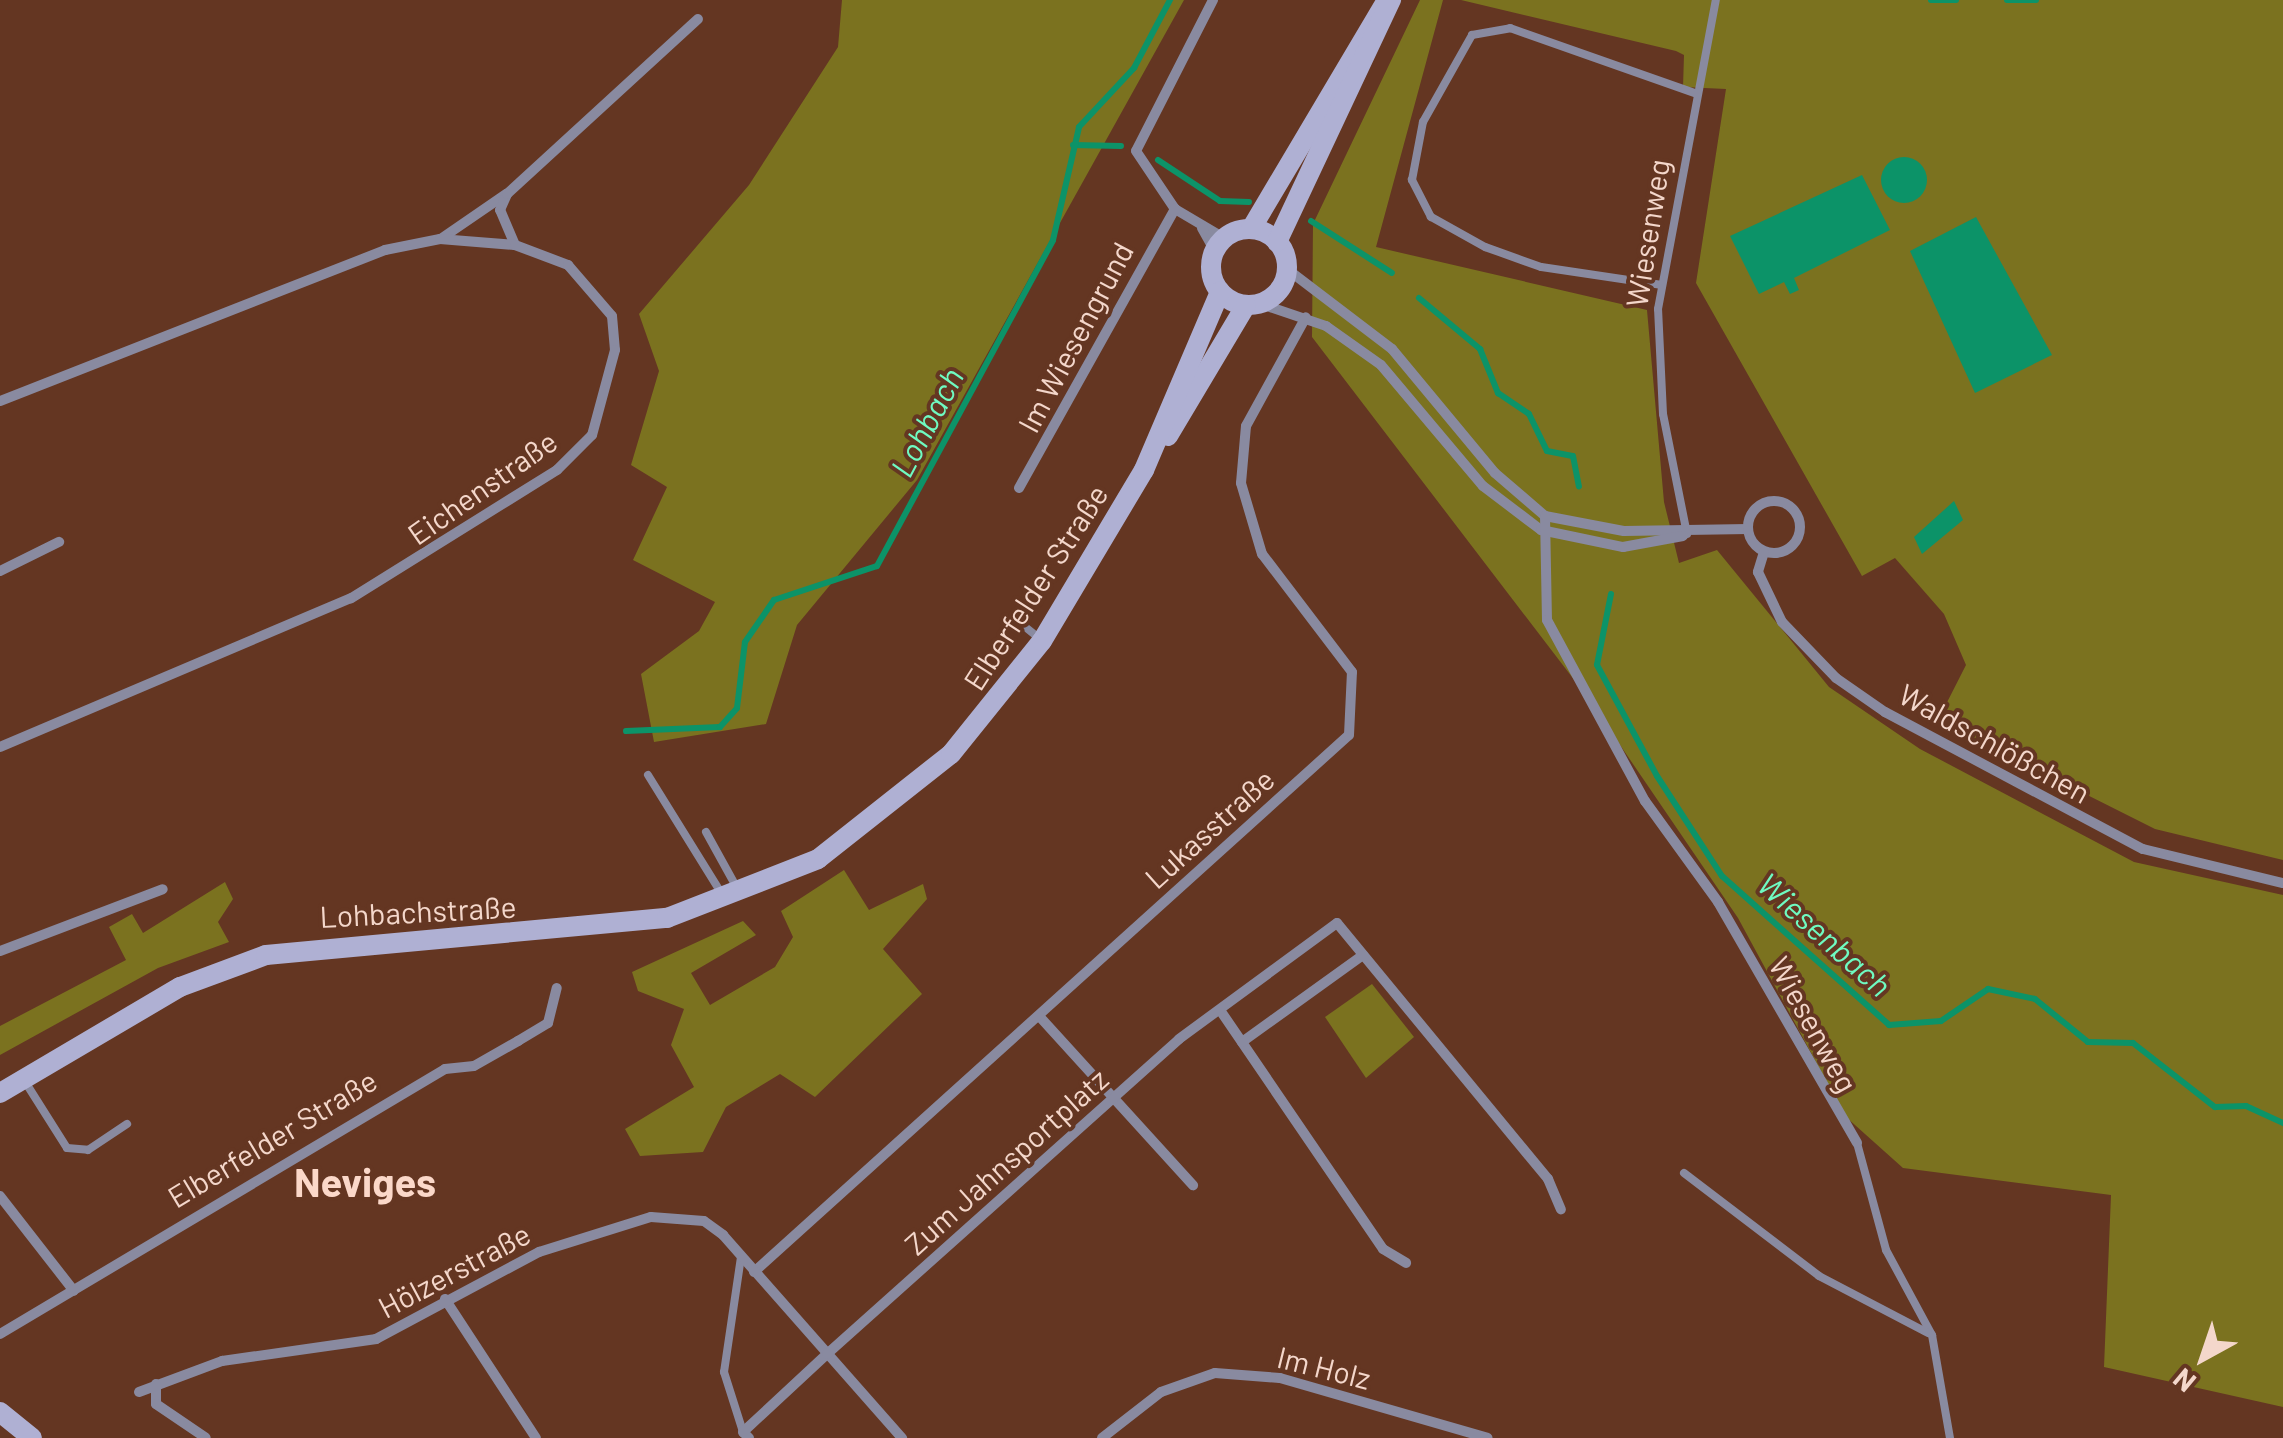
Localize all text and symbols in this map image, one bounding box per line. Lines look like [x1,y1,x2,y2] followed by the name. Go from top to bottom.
[1618,157,1676,309] street label: Wiesenweg
[1010,236,1140,438] street label: Im Wiesengrund
[881,361,971,483] water label: Lohbach
[401,422,563,552] street label: Eichenstraße
[955,478,1115,696] street label: Elberfelder Straße
[1893,676,2097,810] street label: Waldschlößchen
[1137,761,1281,895] street label: Lukasstraße
[1750,864,1900,1004] water label: Wiesenbach
[319,888,517,934] street label: Lohbachstraße
[1762,950,1866,1098] street label: Wiesenweg
[897,1060,1115,1262] street label: Zum Jahnsportplatz
[161,1061,383,1215] street label: Elberfelder Straße
[294,1157,436,1205] district label: Neviges
[372,1215,536,1325] street label: Hölzerstraße
[2153,1308,2253,1408] north arrow
[1274,1338,1374,1396] street label: Im Holz
[2166,1362,2202,1400] text: N

